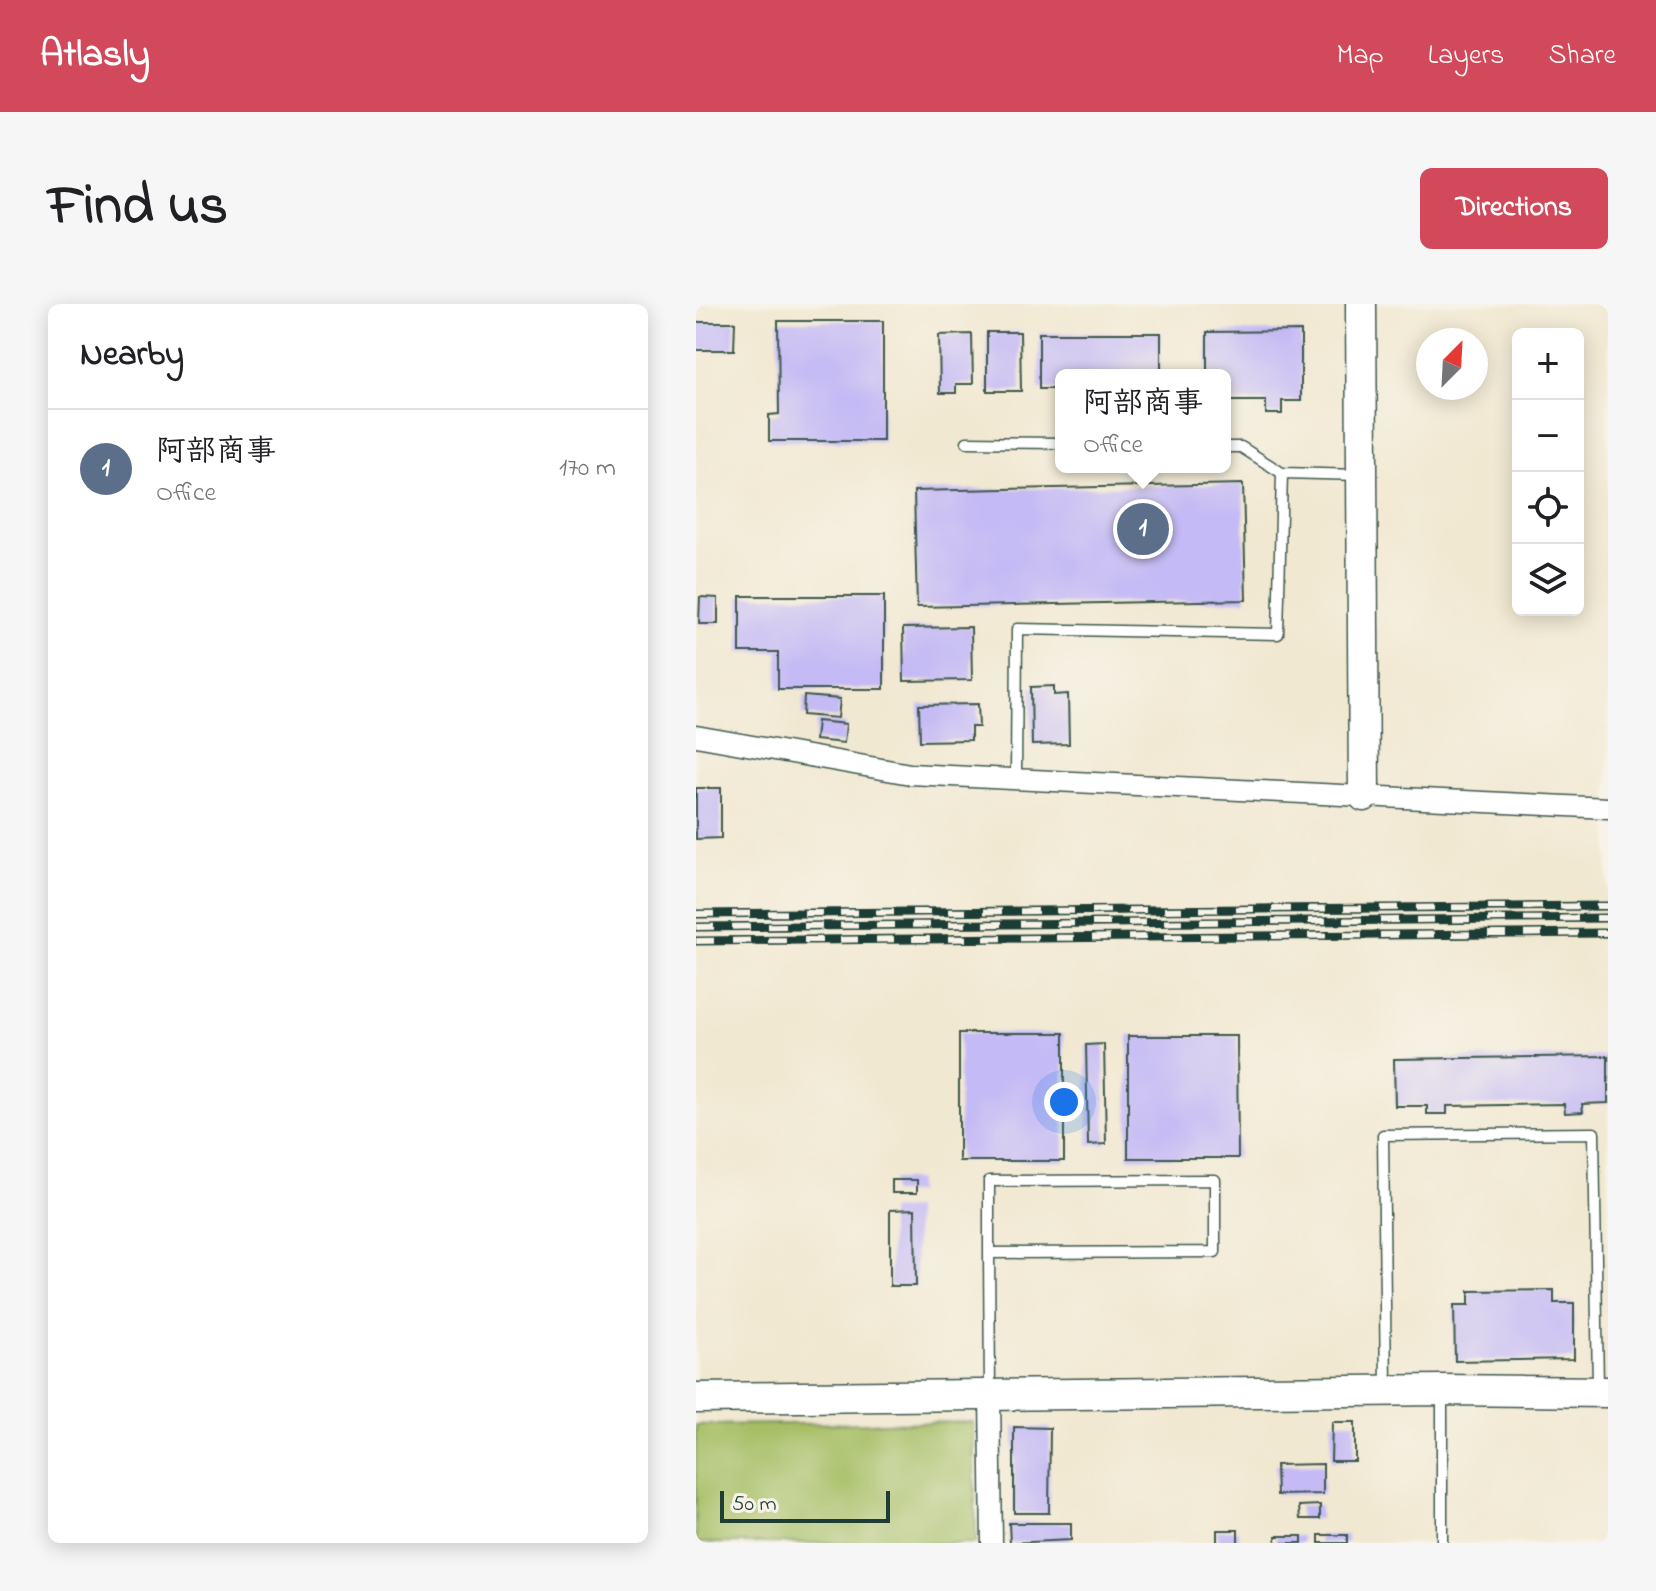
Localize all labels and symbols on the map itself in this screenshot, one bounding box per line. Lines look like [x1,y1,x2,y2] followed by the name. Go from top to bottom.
[1416,328,1488,400] north arrow
[1117,499,1169,559] pin: 1
[1044,1082,1084,1122] your location
[720,1487,890,1523] scale bar

